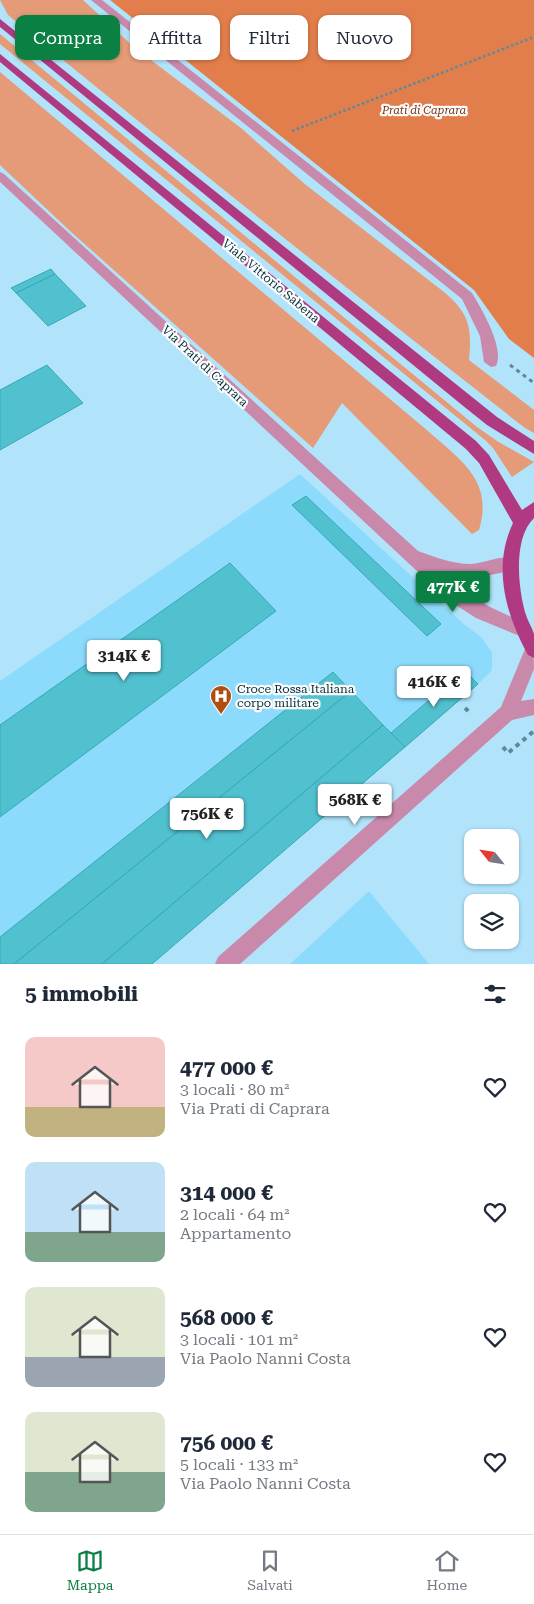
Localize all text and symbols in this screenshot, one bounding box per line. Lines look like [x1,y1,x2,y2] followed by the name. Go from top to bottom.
[15,15,120,60] chip: Compra
[130,15,220,60] chip: Affitta
[230,15,308,60] chip: Filtri
[318,15,411,60] chip: Nuovo
[381,104,466,117] park label: Prati di Caprara
[220,236,323,326] street label: Viale Vittorio Sabena
[159,323,251,410] street label: Via Prati di Caprara
[412,570,494,613] pin: 477K €
[427,577,479,596] text: 477K €
[83,640,165,682] pin: 314K €
[98,646,150,665] text: 314K €
[393,666,475,708] pin: 416K €
[408,672,460,691] text: 416K €
[237,682,355,710] place label: Croce Rossa Italiana corpo militare
[209,684,233,715] hospital icon: Croce Rossa Italiana corpo militare
[314,784,396,826] pin: 568K €
[329,790,381,809] text: 568K €
[166,798,248,840] pin: 756K €
[181,804,233,823] text: 756K €
[464,829,519,884] north arrow
[464,829,519,949] map controls
[464,894,519,949] button: layers
[481,980,509,1008] icon: filters
[25,982,138,1006] text: 5 immobili
[180,1056,273,1080] text: 477 000 €
[65,1057,125,1117] icon: home
[481,1073,509,1101] icon: heart
[180,1080,289,1099] text: 3 locali · 80 m²
[180,1099,330,1118] text: Via Prati di Caprara
[180,1181,273,1205] text: 314 000 €
[65,1182,125,1242] icon: home
[481,1198,509,1226] icon: heart
[180,1205,289,1224] text: 2 locali · 64 m²
[180,1224,291,1243] text: Appartamento
[180,1306,273,1330] text: 568 000 €
[65,1307,125,1367] icon: home
[481,1323,509,1351] icon: heart
[180,1330,298,1349] text: 3 locali · 101 m²
[180,1349,351,1368] text: Via Paolo Nanni Costa
[180,1431,273,1455] text: 756 000 €
[65,1432,125,1492] icon: home
[481,1448,509,1476] icon: heart
[180,1455,298,1474] text: 5 locali · 133 m²
[180,1474,351,1493] text: Via Paolo Nanni Costa
[67,1547,113,1593] tab: Mappa
[247,1547,293,1593] tab: Salvati
[427,1547,467,1593] tab: Home

